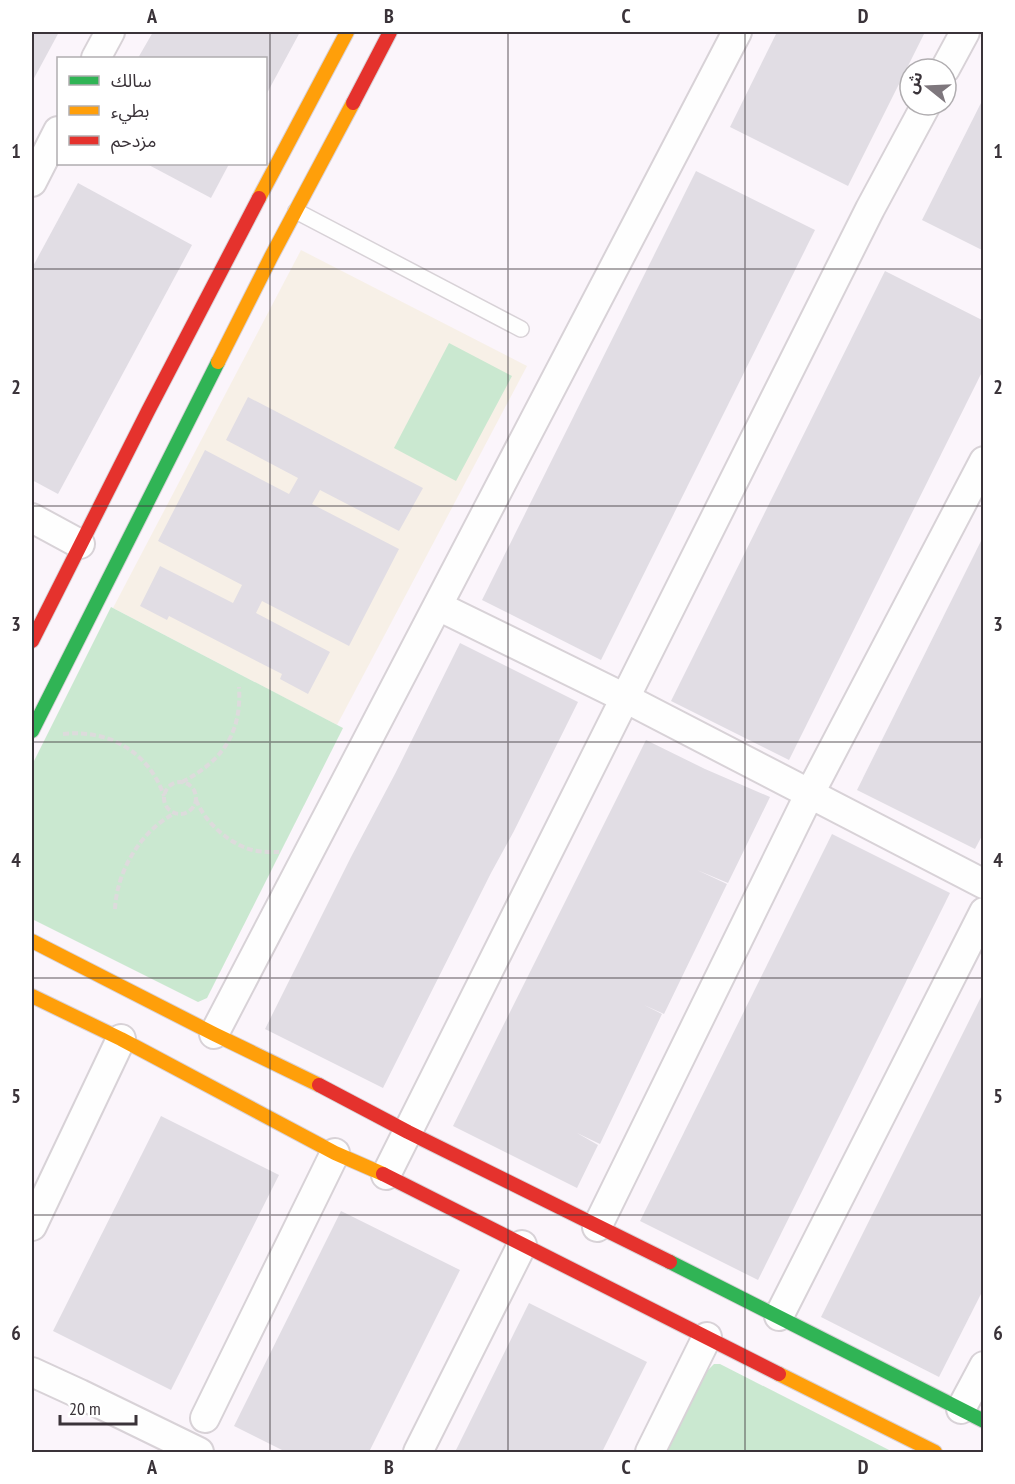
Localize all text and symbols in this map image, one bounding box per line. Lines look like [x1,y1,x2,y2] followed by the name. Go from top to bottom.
[146,3,158,29] text: A
[384,3,394,29] text: B
[621,3,631,29] text: C
[858,3,869,29] text: D
[57,57,267,165] legend
[898,57,958,117] north arrow
[111,69,152,92] text: سالك
[901,69,927,96] text: ش
[111,99,149,124] text: بطيء
[111,129,156,154] text: مزدحم
[11,138,21,164] text: 1
[993,138,1003,164] text: 1
[11,374,21,400] text: 2
[993,374,1003,400] text: 2
[11,611,21,637] text: 3
[993,611,1003,637] text: 3
[11,847,21,873] text: 4
[993,847,1003,873] text: 4
[11,1083,21,1109] text: 5
[993,1083,1003,1109] text: 5
[11,1320,21,1346] text: 6
[993,1320,1003,1346] text: 6
[60,1388,136,1426] scale bar
[69,1397,101,1420] text: 20 m
[146,1454,158,1480] text: A
[384,1454,394,1480] text: B
[621,1454,631,1480] text: C
[858,1454,869,1480] text: D

